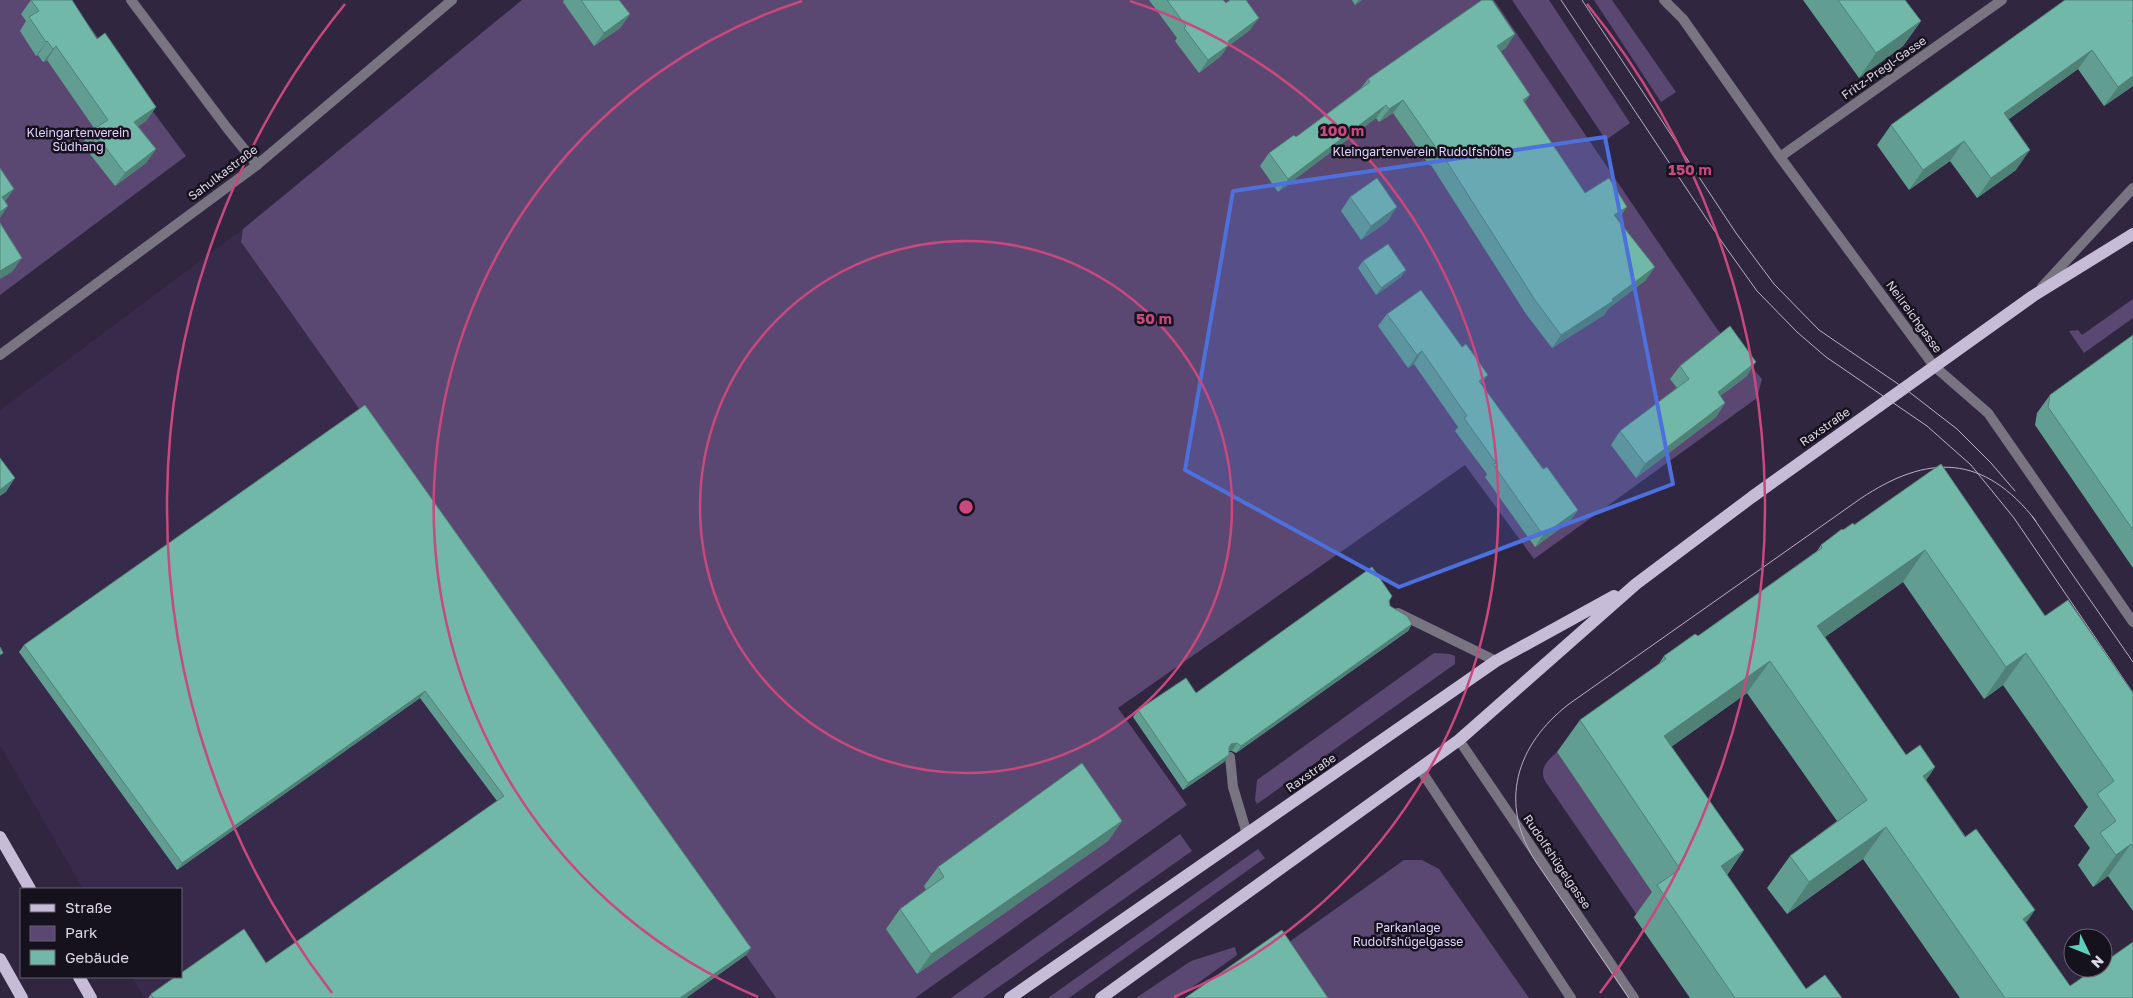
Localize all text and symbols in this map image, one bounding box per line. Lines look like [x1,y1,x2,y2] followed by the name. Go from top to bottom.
[1838,33,1929,102] street label: Fritz-Pregl-Gasse
[1320,121,1364,139] text: 100 m
[27,125,129,154] park label: Kleingartenverein Südhang
[185,142,260,204] street label: Sahulkastraße
[1333,144,1512,159] park label: Kleingartenverein Rudolfshöhe
[1668,160,1712,178] text: 150 m
[1883,278,1946,356] street label: Neilreichgasse
[1136,309,1172,327] text: 50 m
[1797,404,1853,449] street label: Raxstraße
[957,498,975,516] centre of rings
[1283,750,1339,795] street label: Raxstraße
[1520,812,1595,912] street label: Rudolfshügelgasse
[20,888,182,978] legend
[65,898,112,916] text: Straße
[1353,920,1463,949] park label: Parkanlage Rudolfshügelgasse
[65,923,98,941] text: Park
[2063,928,2113,978] north arrow
[65,948,129,966] text: Gebäude
[2088,953,2108,972] text: N

